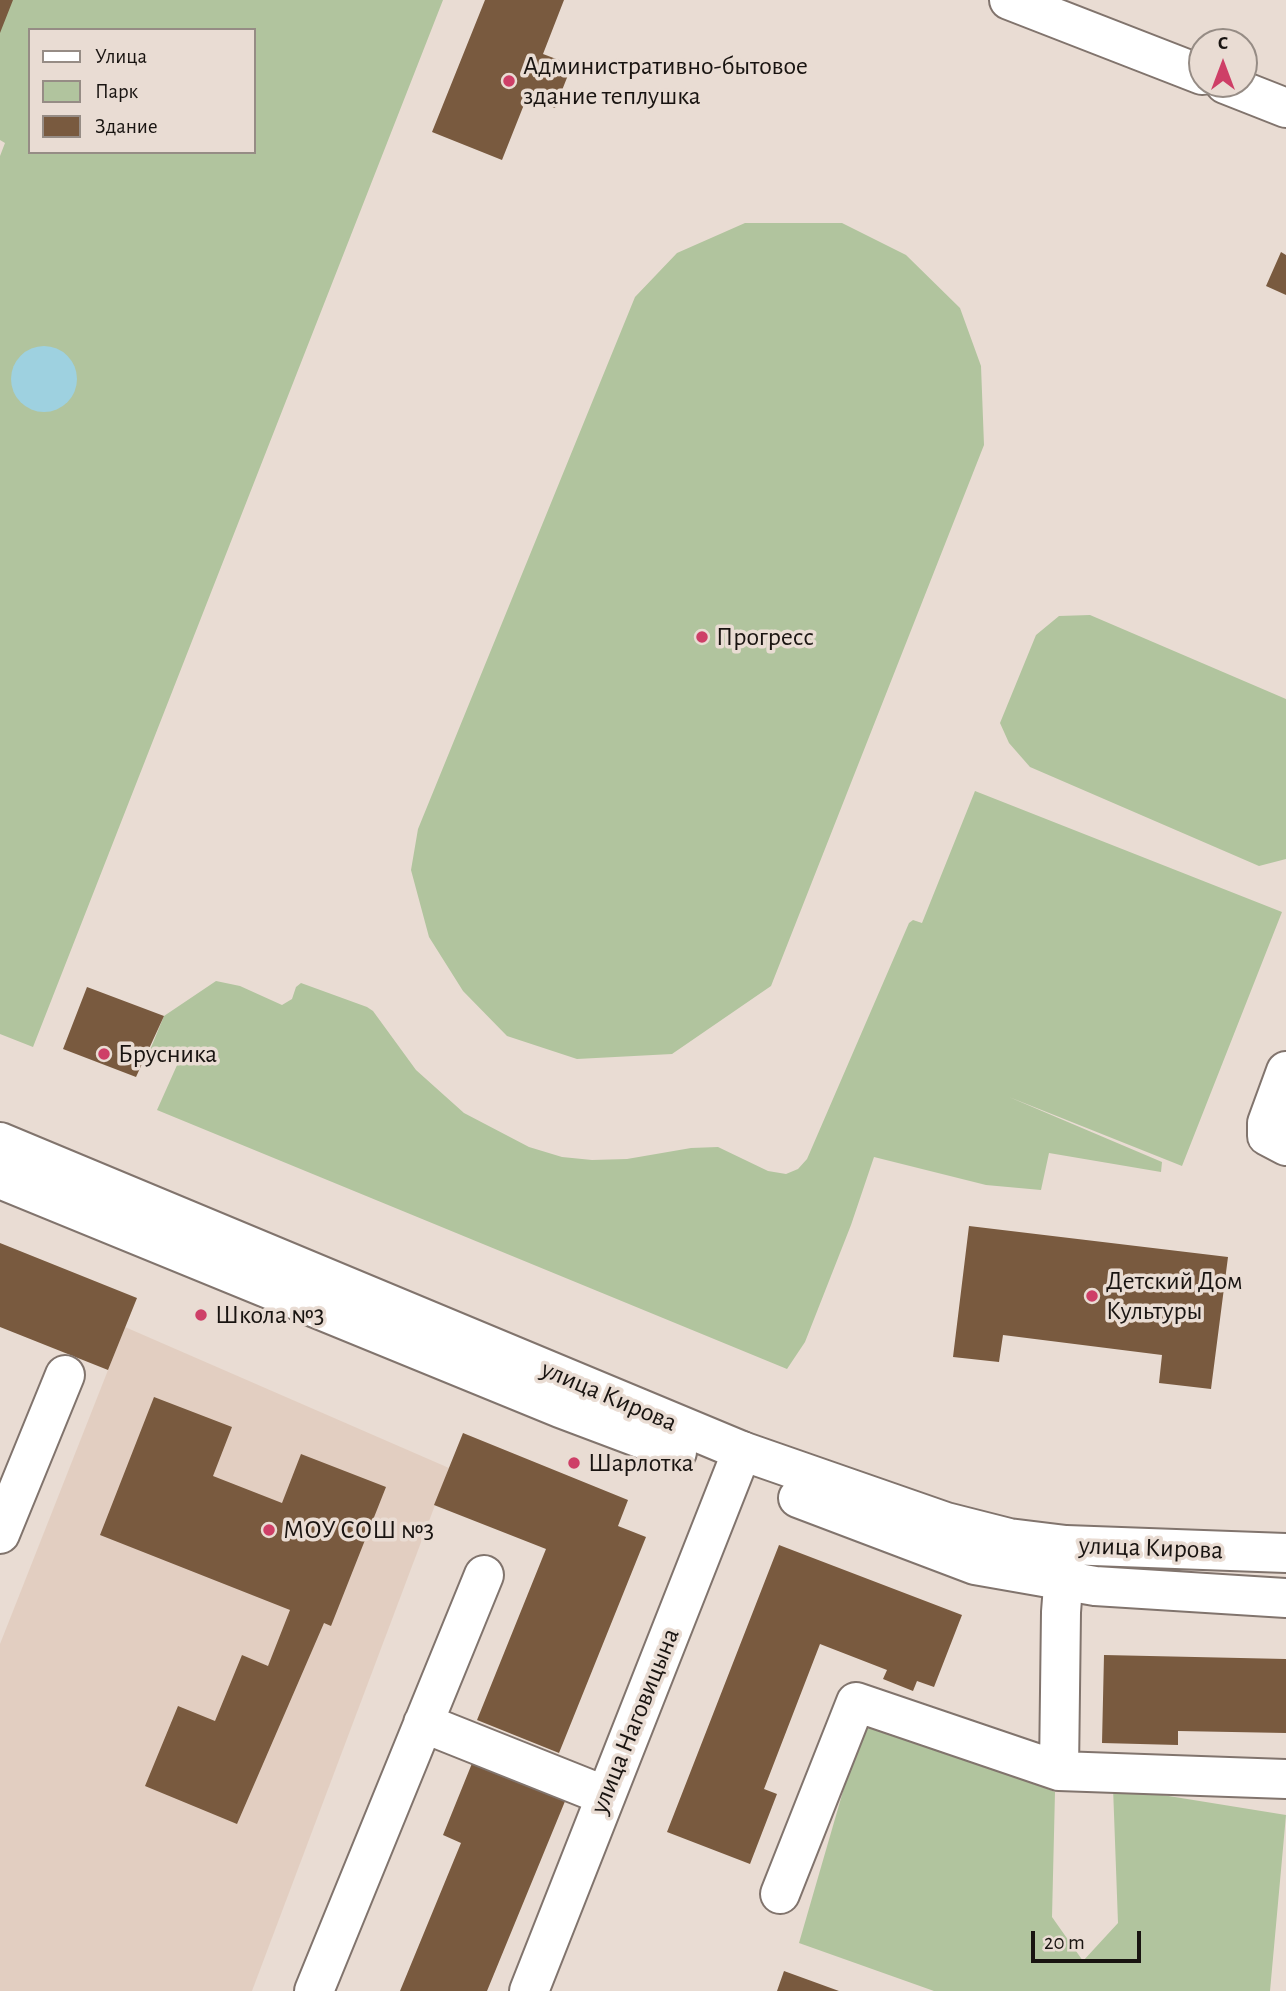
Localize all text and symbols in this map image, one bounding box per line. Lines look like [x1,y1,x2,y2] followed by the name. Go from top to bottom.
[28,28,256,154] legend
[1188,28,1258,98] north arrow
[1218,34,1228,53] text: С
[95,46,147,67] text: Улица
[523,50,808,112] place label: Административно-бытовое здание теплушка
[501,73,517,89] marker: Административно-бытовое здание теплушка
[95,81,138,102] text: Парк
[95,116,158,137] text: Здание
[716,621,814,653] place label: Прогресс
[694,629,710,645] marker: Прогресс
[118,1038,217,1070] place label: Брусника
[96,1046,112,1062] marker: Брусника
[1106,1265,1243,1326] place label: Детский Дом Культуры
[1084,1288,1100,1304] marker: Детский Дом Культуры
[215,1299,325,1331] place label: Школа №3
[193,1307,209,1323] marker: Школа №3
[536,1353,682,1439] street label: улица Кирова
[588,1447,694,1479] place label: Шарлотка
[566,1455,582,1471] marker: Шарлотка
[283,1514,434,1546] place label: МОУ СОШ №3
[261,1522,277,1538] marker: МОУ СОШ №3
[1078,1530,1224,1566] street label: улица Кирова
[584,1624,686,1818] street label: улица Наговицына
[1034,1918,1144,1962] scale bar
[1044,1932,1085,1953] text: 20 m

